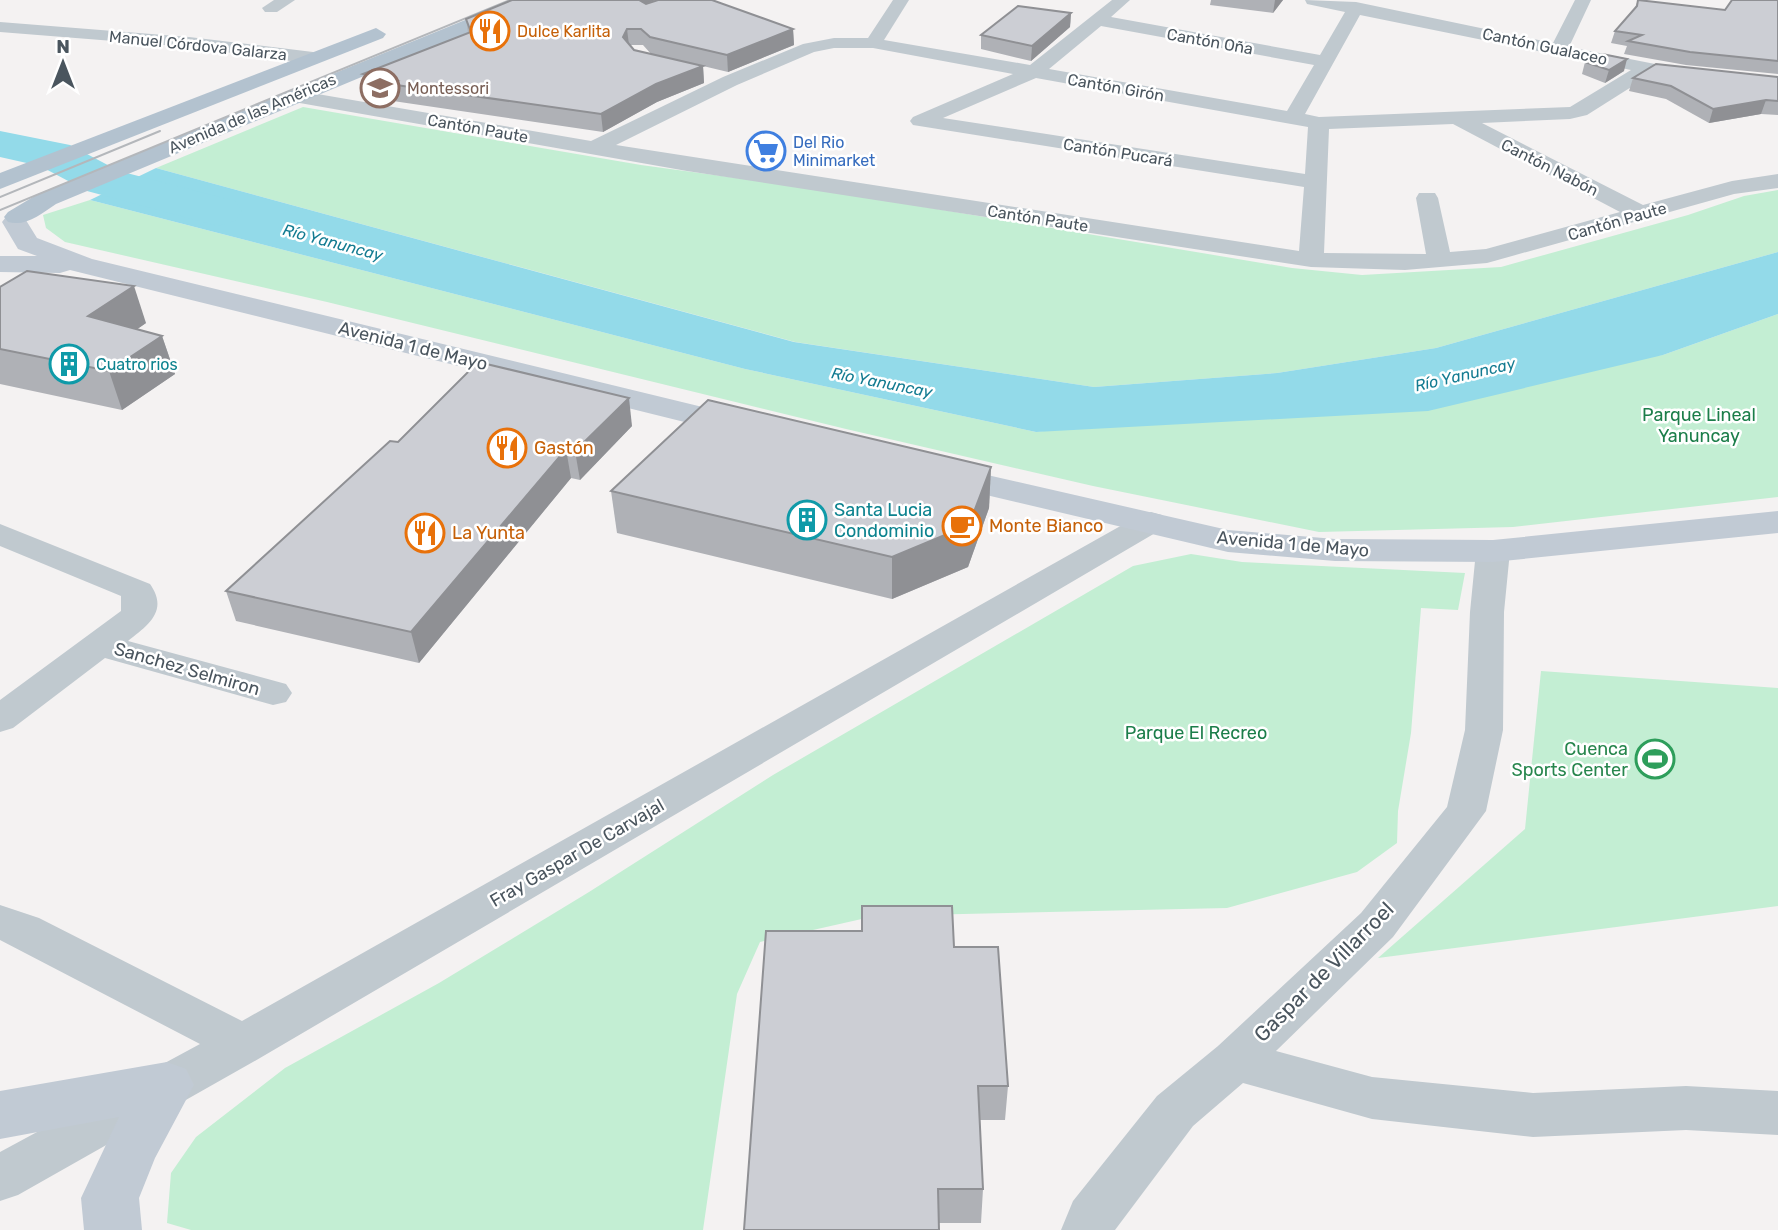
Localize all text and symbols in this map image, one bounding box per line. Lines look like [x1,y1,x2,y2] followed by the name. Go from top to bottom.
[469,10,511,52] restaurant icon: Dulce Karlita
[517,22,611,41] place label: Dulce Karlita
[1481,24,1609,69] street label: Cantón Gualaceo
[1165,25,1255,58] street label: Cantón Oña
[108,27,288,64] street label: Manuel Córdova Galarza
[28,28,98,98] north arrow
[56,35,70,58] text: N
[359,67,401,109] school or university icon: Montessori
[166,70,339,157] street label: Avenida de las Américas
[1066,70,1166,105] street label: Cantón Girón
[407,79,489,98] place label: Montessori
[426,110,530,147] street label: Cantón Paute
[745,130,787,172] supermarket icon: Del Rio Minimarket
[793,133,875,170] place label: Del Rio Minimarket
[1062,134,1174,171] street label: Cantón Pucará
[1498,135,1602,200] street label: Cantón Nabón
[1566,198,1669,245] street label: Cantón Paute
[986,201,1090,236] street label: Cantón Paute
[281,220,386,265] water label: Río Yanuncay
[336,317,490,375] street label: Avenida 1 de Mayo
[48,343,90,385] building icon: Cuatro rios
[1413,353,1518,395] water label: Río Yanuncay
[96,355,178,374] place label: Cuatro rios
[830,363,935,402] water label: Río Yanuncay
[1642,404,1756,447] park label: Parque Lineal Yanuncay
[486,427,528,469] restaurant icon: Gastón
[534,437,594,459] place label: Gastón
[786,499,828,541] building icon: Santa Lucia Condominio
[834,499,934,542] place label: Santa Lucia Condominio
[941,505,983,547] cafe icon: Monte Bianco
[404,512,446,554] restaurant icon: La Yunta
[989,515,1103,537] place label: Monte Bianco
[452,522,525,544] place label: La Yunta
[1216,526,1370,562] street label: Avenida 1 de Mayo
[112,638,262,700] street label: Sanchez Selmiron
[1125,722,1267,744] park label: Parque El Recreo
[1511,738,1628,781] place label: Cuenca Sports Center
[1634,738,1676,780] sports icon: Cuenca Sports Center
[486,794,668,912] street label: Fray Gaspar De Carvajal
[1249,897,1399,1047] street label: Gaspar de Villarroel

